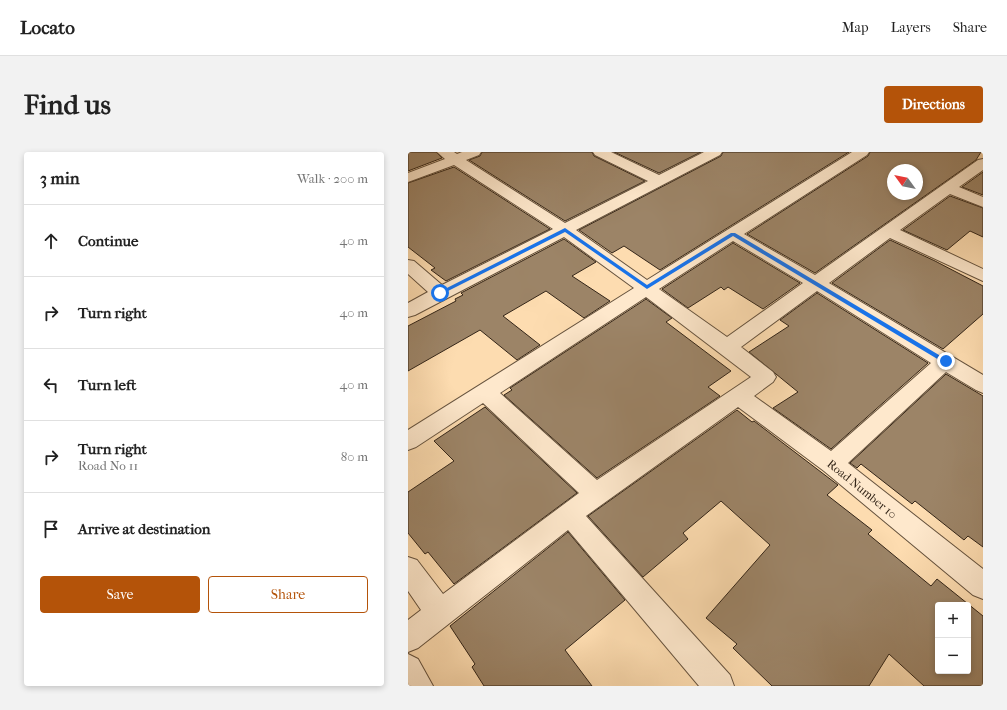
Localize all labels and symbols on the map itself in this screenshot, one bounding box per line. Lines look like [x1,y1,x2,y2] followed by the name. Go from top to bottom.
[887,164,923,200] north arrow
[431,284,449,302] route start
[937,352,955,370] route end
[824,457,900,521] street label: Road Number 10

